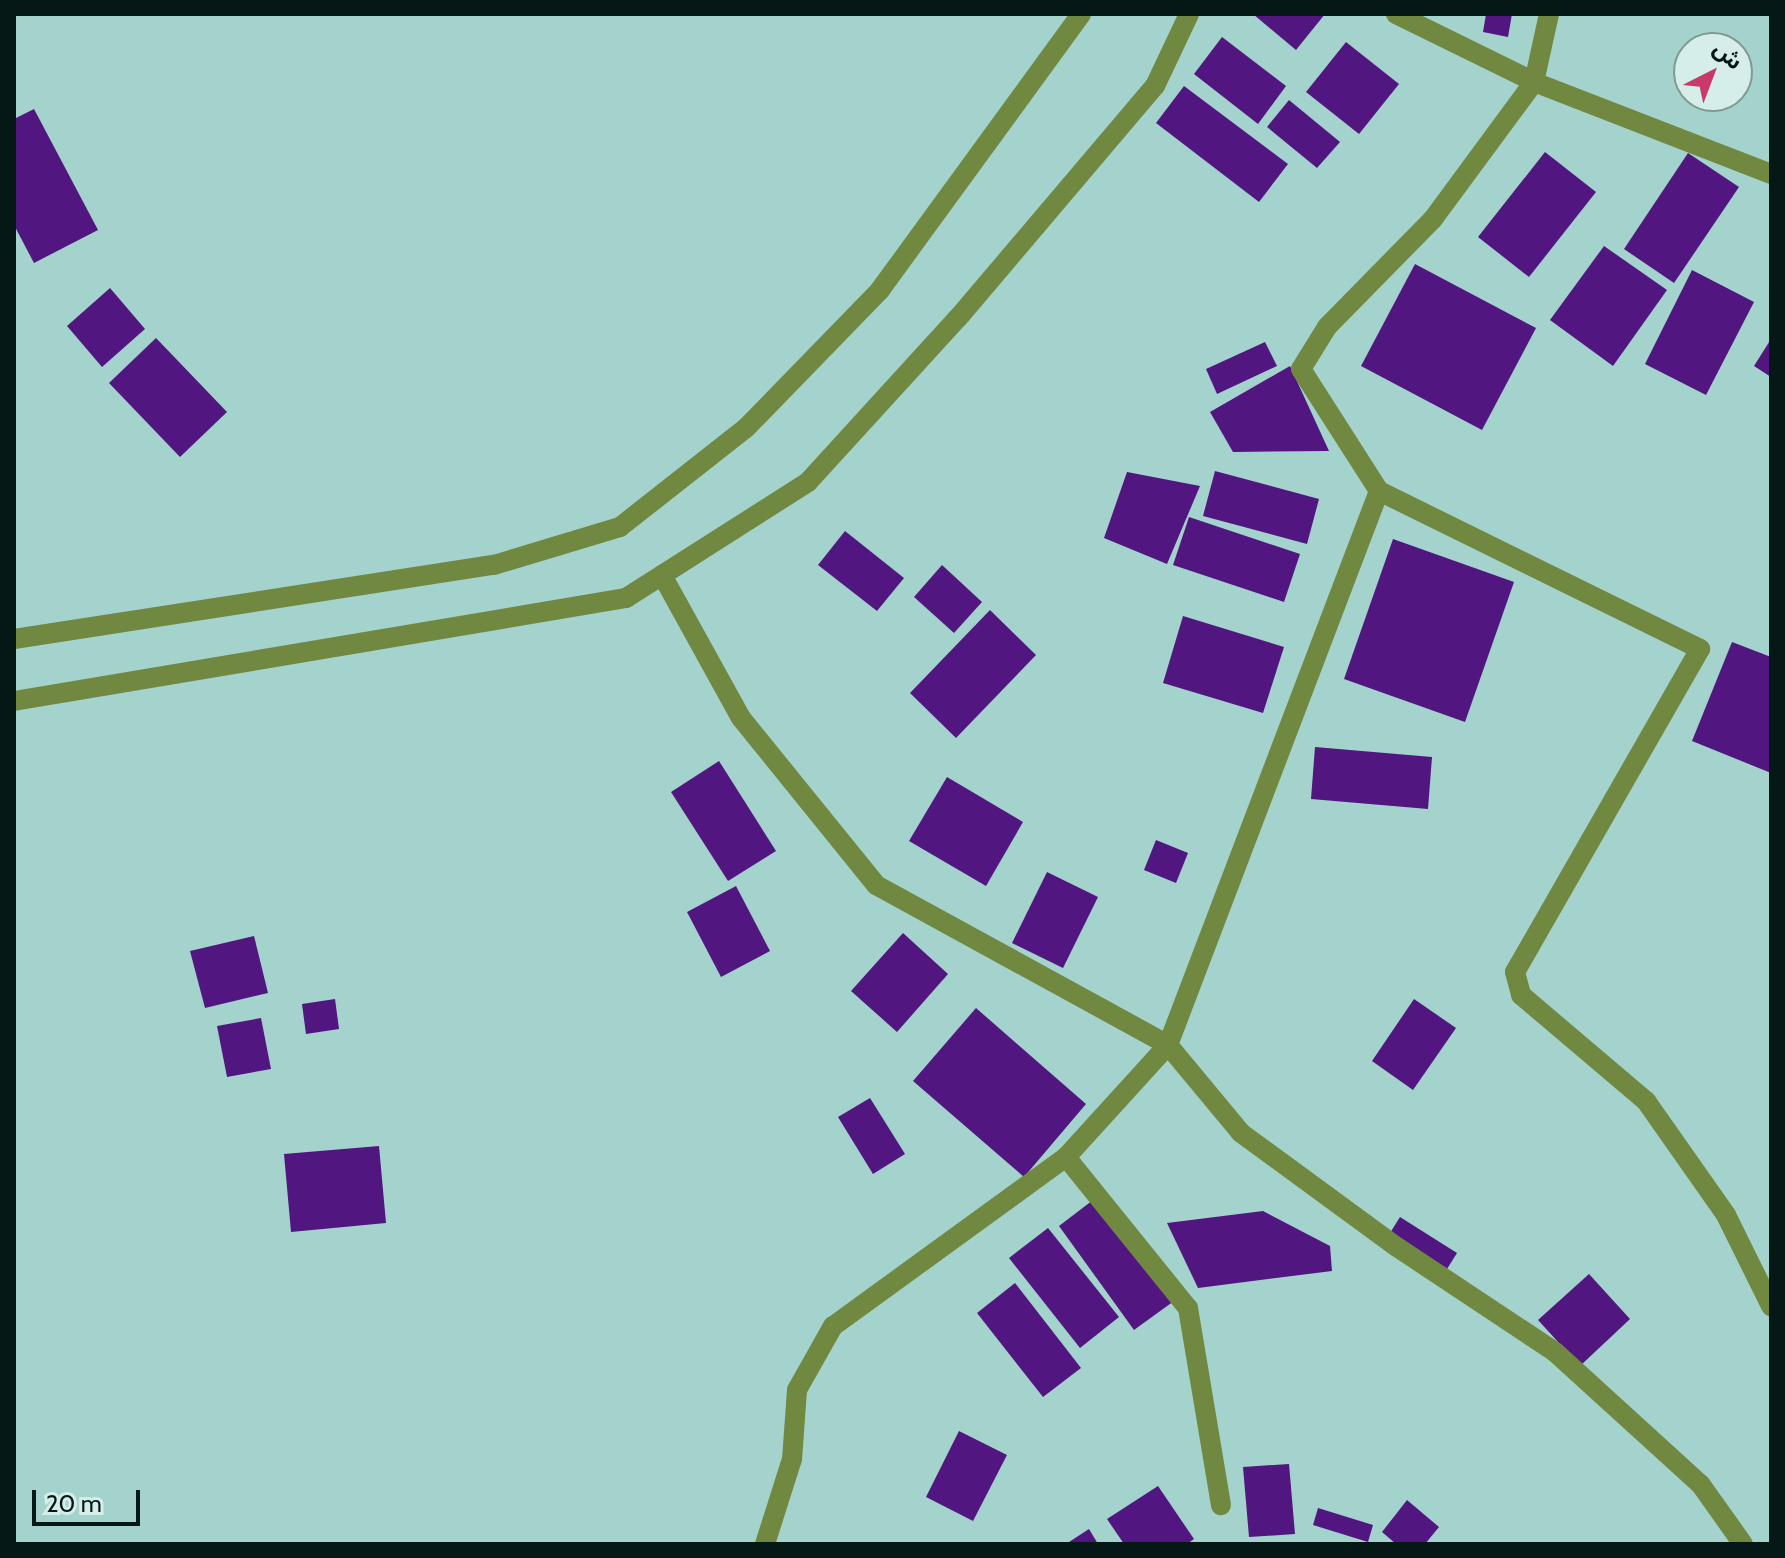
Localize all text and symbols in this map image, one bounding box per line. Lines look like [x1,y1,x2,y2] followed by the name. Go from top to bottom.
[1673,32,1753,112] north arrow
[1708,35,1748,75] text: ش
[36,1474,144,1524] scale bar
[46,1489,102,1518] text: 20 m

